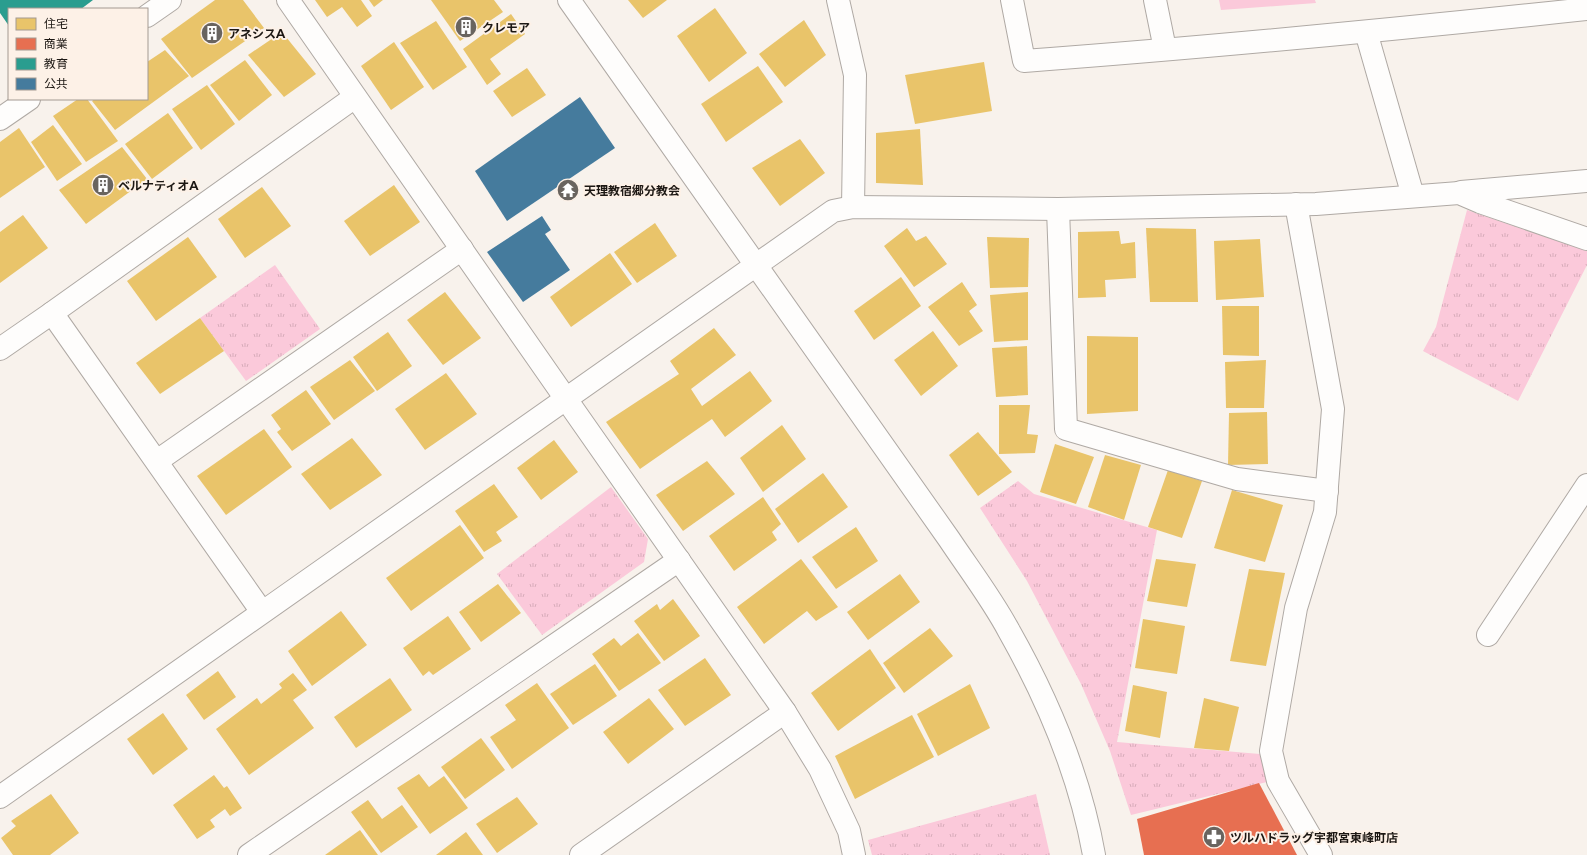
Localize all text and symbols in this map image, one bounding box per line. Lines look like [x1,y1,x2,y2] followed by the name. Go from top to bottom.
[8,8,148,100] legend
[453,14,479,40] building icon: クレモア
[44,16,68,31] text: 住宅
[199,20,225,46] building icon: アネシスA
[482,20,530,35] place label: クレモア
[228,26,286,41] place label: アネシスA
[44,36,68,51] text: 商業
[44,56,68,71] text: 教育
[44,76,68,91] text: 公共
[90,172,116,198] building icon: ベルナティオA
[555,177,581,203] temple icon: 天理教宿郷分教会
[118,178,199,193] place label: ベルナティオA
[584,183,680,198] place label: 天理教宿郷分教会
[1201,824,1227,850] pharmacy icon: ツルハドラッグ宇都宮東峰町店
[1230,830,1398,845] place label: ツルハドラッグ宇都宮東峰町店

